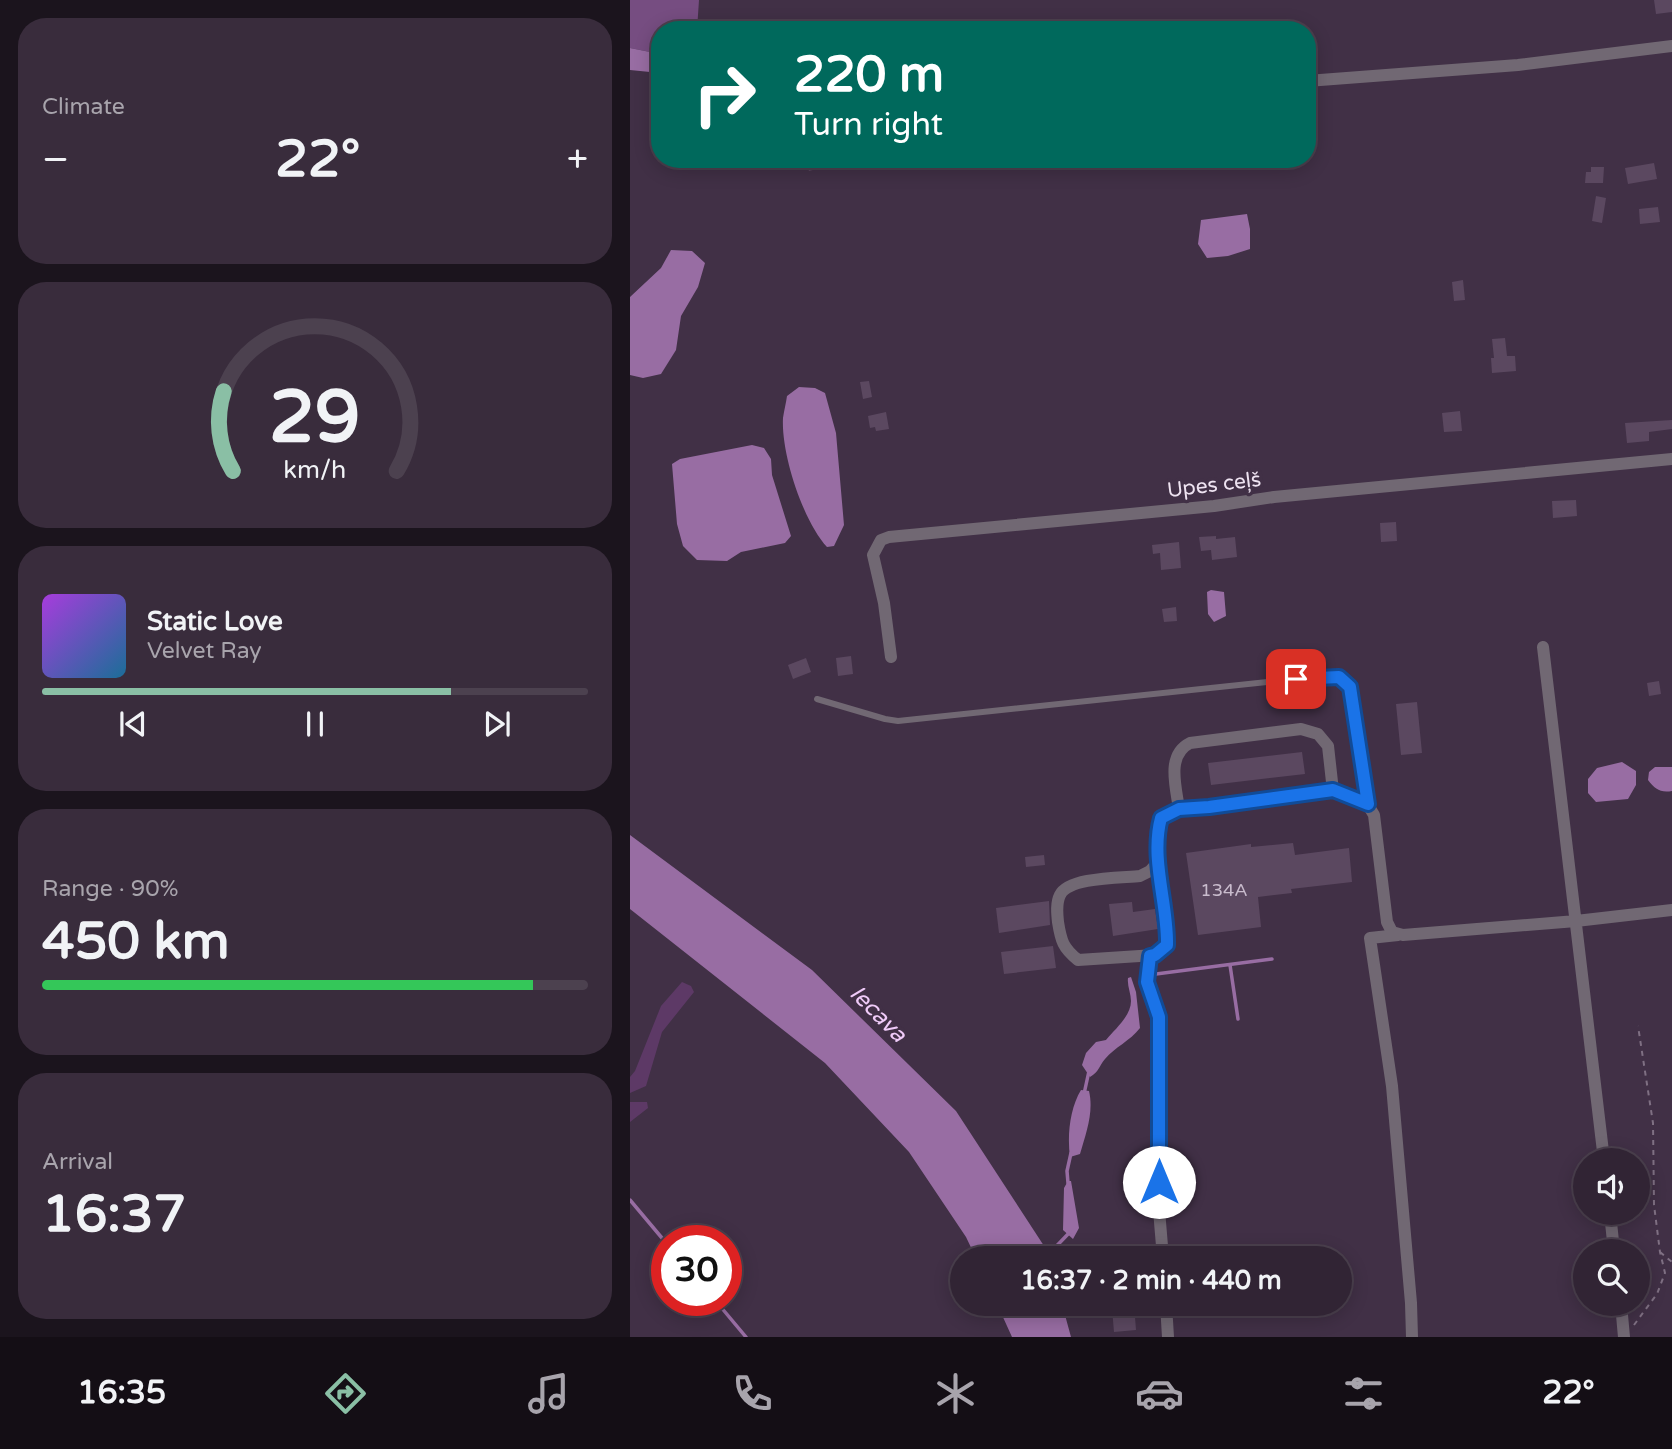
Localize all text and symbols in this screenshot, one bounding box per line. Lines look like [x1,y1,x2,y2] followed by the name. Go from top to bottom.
[794,46,944,105] text: 220 m
[679,49,770,140] icon: right
[42,93,125,121] text: Climate
[794,106,943,144] text: Turn right
[275,128,360,191] text: 22°
[42,137,69,183] text: −
[567,137,588,183] text: +
[269,374,361,462] text: 29
[284,454,346,484] text: km/h
[1166,467,1262,503] street label: Upes ceļš
[147,606,283,637] text: Static Love
[147,637,262,665] text: Velvet Ray
[1266,649,1326,709] pin
[1277,660,1315,698] icon: arrive
[114,705,152,743] icon: previous
[296,705,334,743] icon: pause
[478,705,516,743] icon: next
[42,875,178,903] text: Range · 90%
[1200,879,1248,901] house number: 134A
[42,910,230,973] text: 450 km
[844,980,913,1049] water label: Iecava
[1122,1145,1196,1219] position arrow
[42,1148,113,1176] text: Arrival
[1573,1148,1650,1316] map controls
[1573,1148,1650,1225] button: sound
[42,1183,186,1246] text: 16:37
[651,1225,742,1316] speed limit sign: 30
[1573,1239,1650,1316] button: search
[1020,1265,1282,1296] text: 16:37 · 2 min · 440 m
[321,1369,370,1418] icon: directions
[524,1369,573,1418] icon: music
[728,1369,777,1418] icon: phone
[931,1369,980,1418] icon: climate
[1135,1369,1184,1418] icon: car
[1339,1369,1388,1418] icon: filters
[77,1374,166,1412] text: 16:35
[1542,1374,1595,1412] text: 22°

